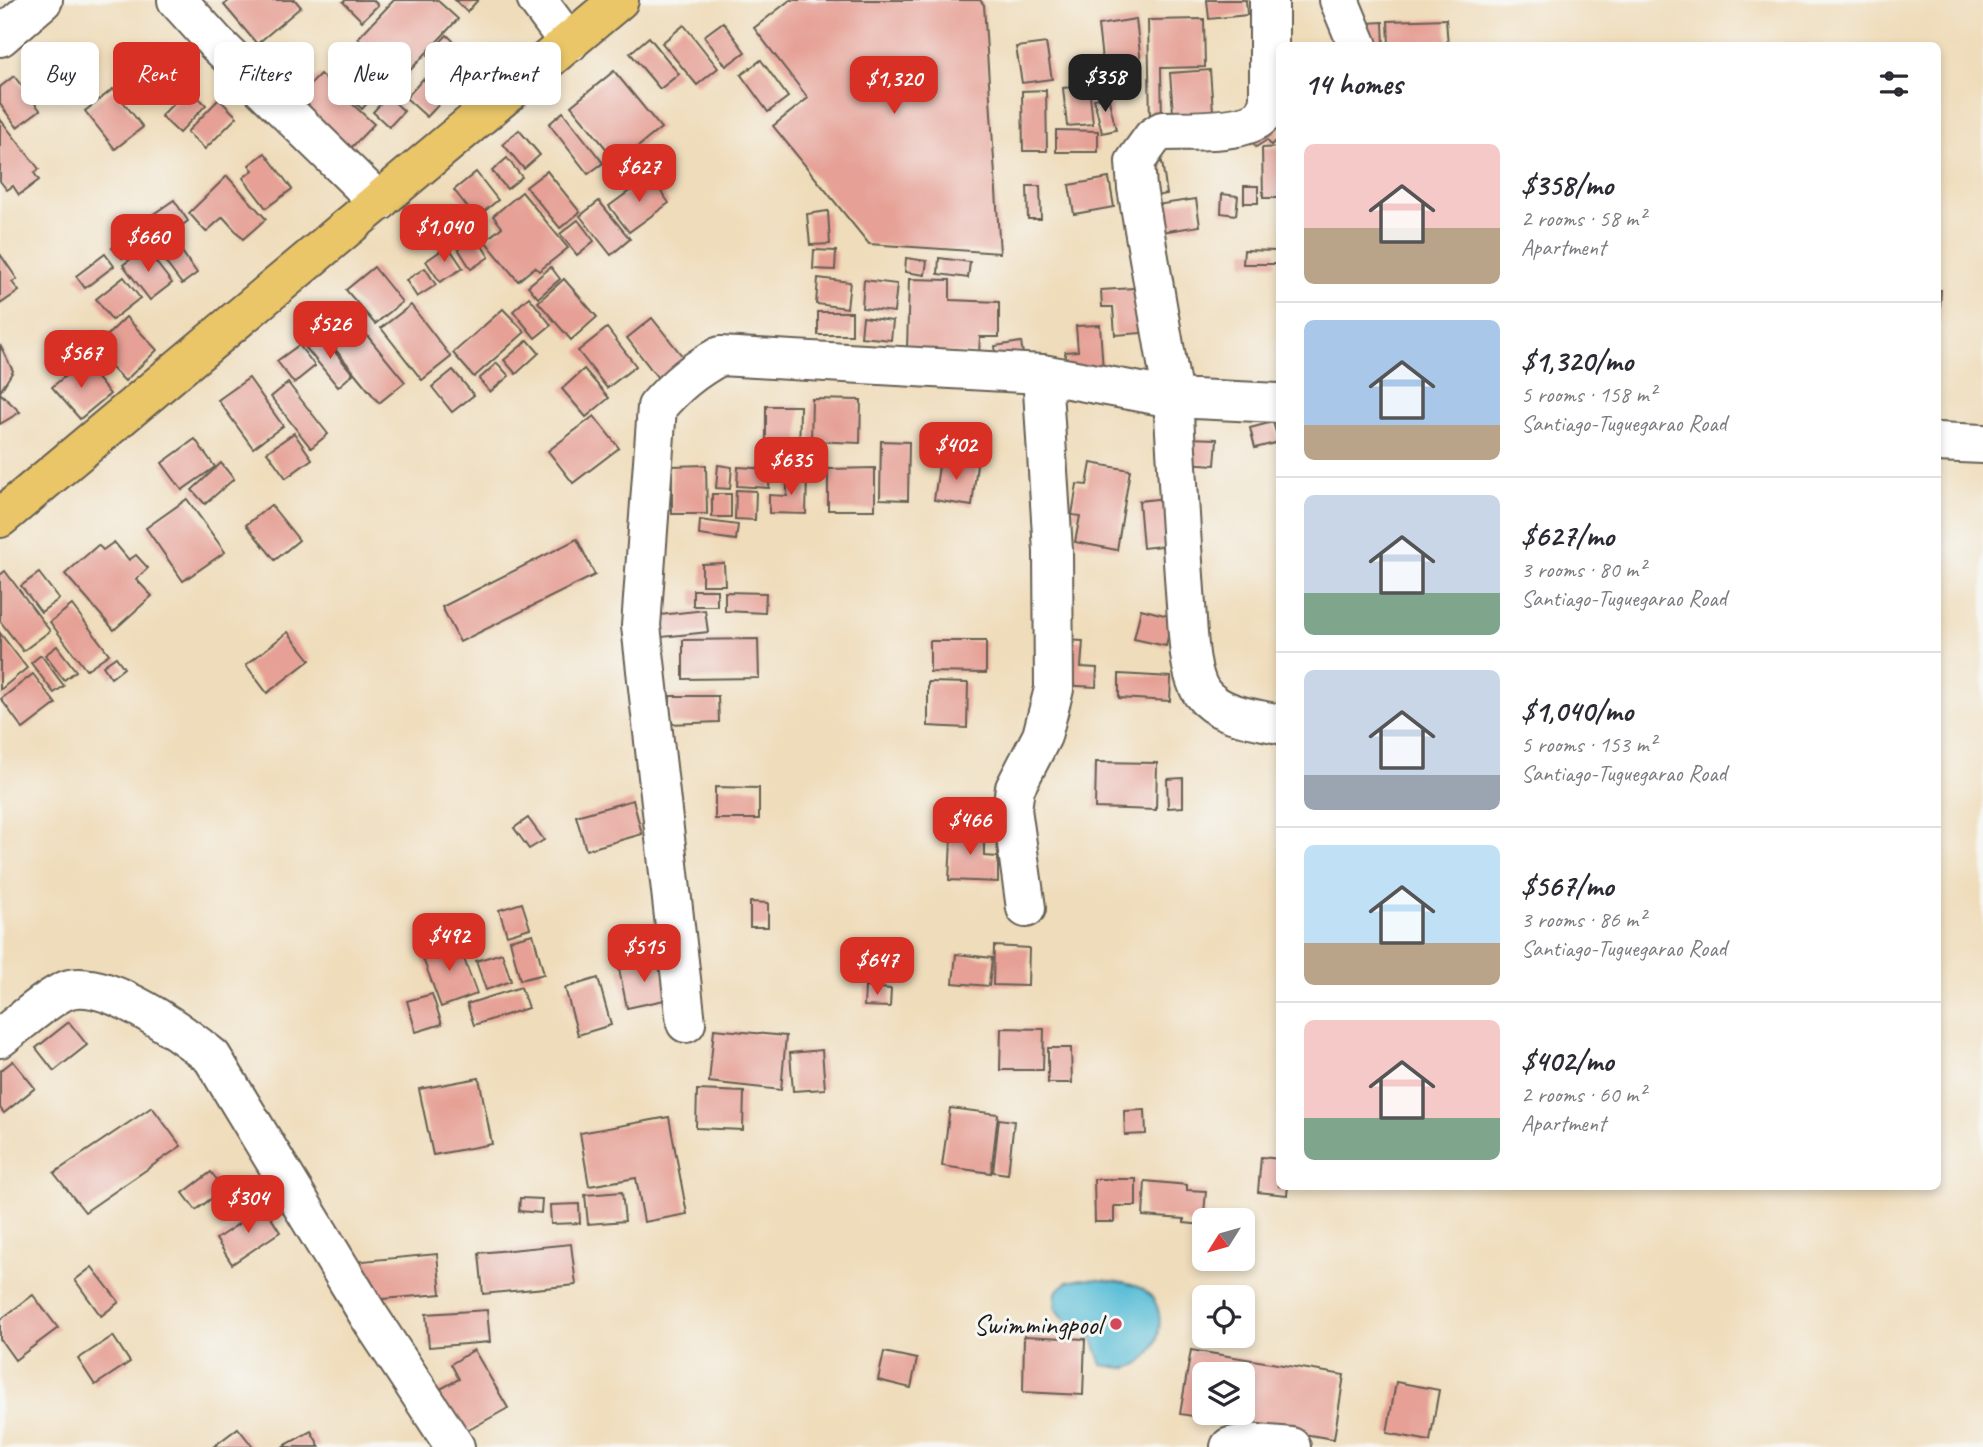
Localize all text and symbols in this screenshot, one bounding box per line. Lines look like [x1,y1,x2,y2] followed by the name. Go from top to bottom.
[21,42,99,105] chip: Buy
[113,42,200,105] chip: Rent
[214,42,314,105] chip: Filters
[328,42,411,105] chip: New
[425,42,561,105] chip: Apartment
[1064,54,1146,114] pin: $358
[837,57,951,116] pin: $1,320
[1084,62,1126,91] text: $358
[866,64,922,93] text: $1,320
[1304,65,1402,103] text: 14 homes
[1875,65,1913,103] icon: filters
[598,144,680,204] pin: $627
[618,152,660,181] text: $627
[1521,166,1613,204] text: $358/mo
[1360,172,1444,256] icon: home
[387,204,501,264] pin: $1,040
[1521,204,1645,233] text: 2 rooms · 58 m²
[416,212,472,241] text: $1,040
[107,215,189,274] pin: $660
[127,222,169,251] text: $660
[1521,233,1606,262] text: Apartment
[289,302,371,361] pin: $526
[309,309,351,338] text: $526
[40,330,122,390] pin: $567
[60,338,102,367] text: $567
[1521,342,1633,380] text: $1,320/mo
[1360,348,1444,432] icon: home
[1521,380,1656,409] text: 5 rooms · 158 m²
[1521,409,1727,438] text: Santiago-Tuguegarao Road
[915,422,997,482] pin: $402
[935,430,977,459] text: $402
[750,438,832,497] pin: $635
[770,445,812,474] text: $635
[1521,517,1614,555] text: $627/mo
[1360,523,1444,607] icon: home
[1521,555,1645,584] text: 3 rooms · 80 m²
[1521,584,1727,613] text: Santiago-Tuguegarao Road
[1521,692,1633,730] text: $1,040/mo
[1360,698,1444,782] icon: home
[1521,730,1656,759] text: 5 rooms · 153 m²
[1521,759,1727,788] text: Santiago-Tuguegarao Road
[929,798,1011,857] pin: $466
[949,805,991,834] text: $466
[1521,867,1613,905] text: $567/mo
[1360,873,1444,957] icon: home
[1521,905,1645,934] text: 3 rooms · 86 m²
[408,914,490,973] pin: $492
[428,921,470,950] text: $492
[603,925,685,984] pin: $515
[624,932,664,961] text: $515
[1521,934,1727,963] text: Santiago-Tuguegarao Road
[836,937,918,997] pin: $647
[856,945,898,974] text: $647
[1521,1042,1613,1080] text: $402/mo
[1360,1048,1444,1132] icon: home
[1521,1080,1645,1109] text: 2 rooms · 60 m²
[1521,1109,1606,1138] text: Apartment
[207,1176,289,1235] pin: $304
[227,1183,269,1212] text: $304
[1192,1208,1255,1270] north arrow
[1192,1208,1255,1425] map controls
[1192,1285,1255,1348] button: locate
[974,1307,1107,1342] place label: Swimmingpool
[1108,1316,1124,1332] marker: Swimmingpool
[1192,1362,1255,1425] button: layers

